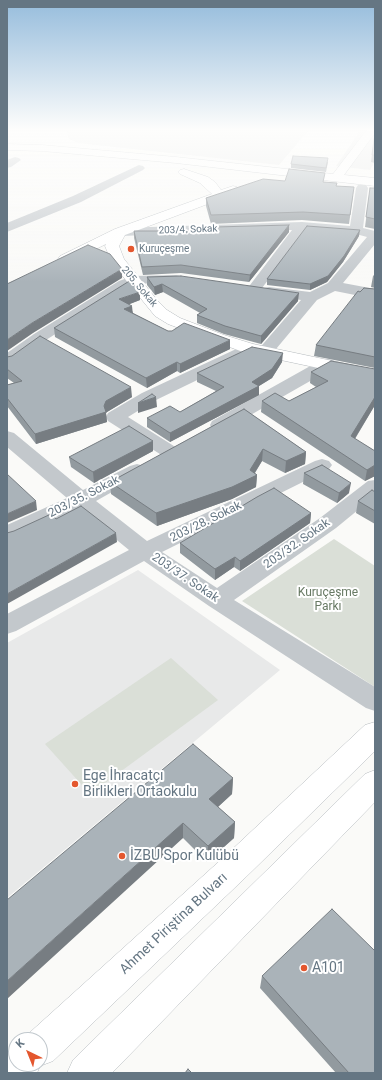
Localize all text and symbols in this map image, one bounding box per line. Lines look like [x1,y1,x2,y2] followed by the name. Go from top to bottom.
[158,223,218,237] street label: 203/4. Sokak
[139,243,189,255] place label: Kuruçeşme
[126,244,136,254] marker: Kuruçeşme
[119,264,159,310] street label: 205. Sokak
[46,473,122,521] street label: 203/35. Sokak
[168,499,244,545] street label: 203/28. Sokak
[261,516,333,572] street label: 203/32. Sokak
[149,550,221,606] street label: 203/37. Sokak
[298,586,358,614] park label: Kuruçeşme Parkı
[83,768,197,800] place label: Ege İhracatçı Birlikleri Ortaokulu
[70,779,80,789] marker: Ege İhracatçı Birlikleri Ortaokulu
[130,848,239,864] place label: İZBU Spor Kulübü
[117,851,127,861] marker: İZBU Spor Kulübü
[117,870,231,978] street label: Ahmet Piriştina Bulvarı
[312,960,345,976] place label: A101
[299,963,309,973] marker: A101
[8,1032,48,1072] north arrow
[13,1036,27,1051] text: K

